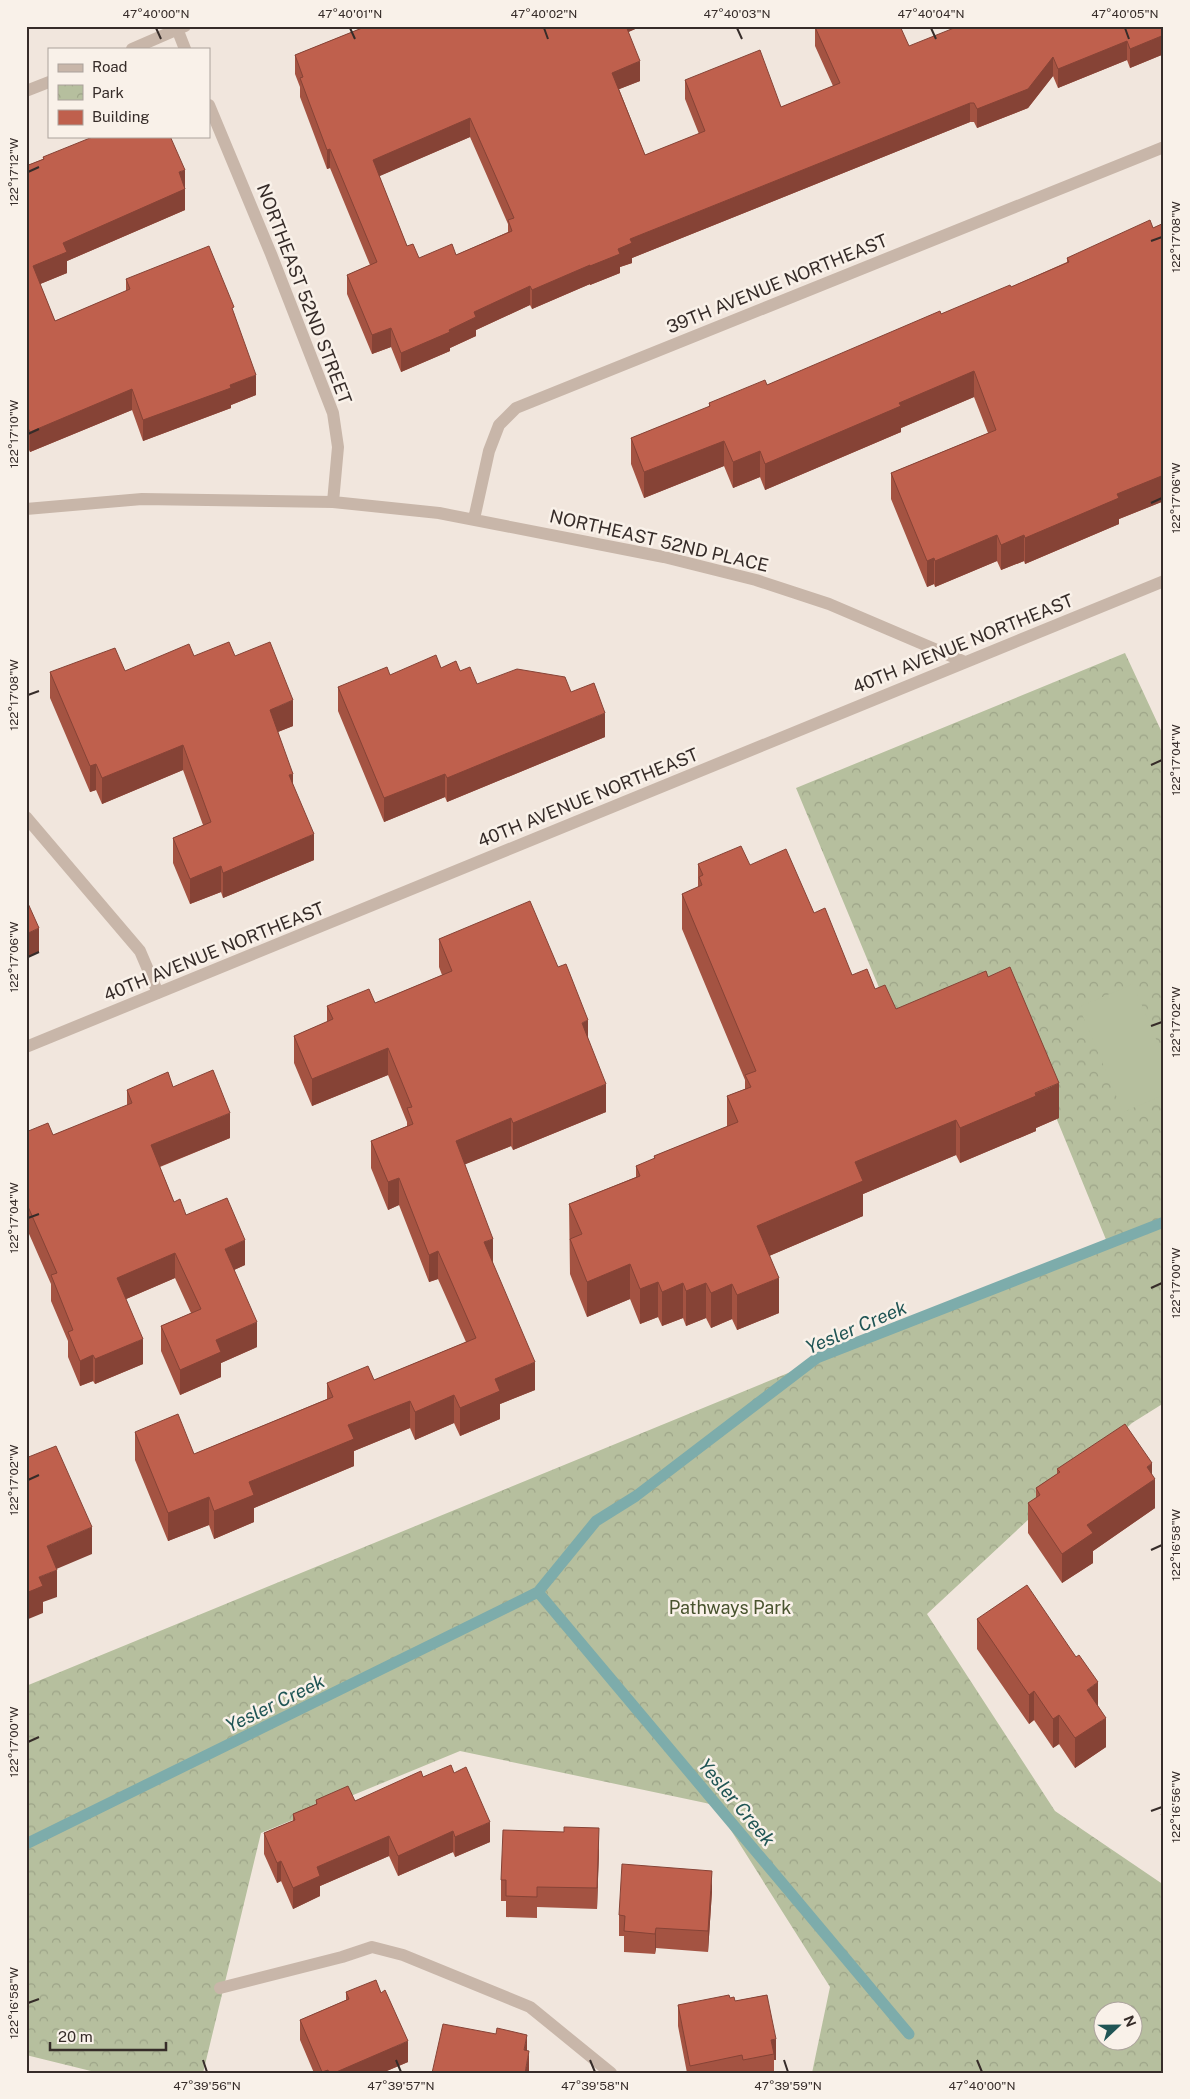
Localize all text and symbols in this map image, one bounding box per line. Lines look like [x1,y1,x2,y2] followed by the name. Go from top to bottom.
[123,7,189,21] text: 47°40'00"N
[318,7,382,21] text: 47°40'01"N
[511,7,577,21] text: 47°40'02"N
[703,7,771,21] text: 47°40'03"N
[897,7,965,21] text: 47°40'04"N
[1091,7,1159,21] text: 47°40'05"N
[48,48,210,138] legend
[92,58,128,75] text: Road
[92,84,124,101] text: Park
[92,108,150,125] text: Building
[7,137,21,206] text: 122°17'12"W
[253,181,356,407] street label: NORTHEAST 52ND STREET
[1169,201,1183,273] text: 122°17'08"W
[663,229,891,338] street label: 39TH AVENUE NORTHEAST
[7,399,21,468] text: 122°17'10"W
[1169,462,1183,534] text: 122°17'06"W
[548,505,771,576] street label: NORTHEAST 52ND PLACE
[849,589,1077,698] street label: 40TH AVENUE NORTHEAST
[7,659,21,731] text: 122°17'08"W
[1169,724,1183,796] text: 122°17'04"W
[474,743,702,852] street label: 40TH AVENUE NORTHEAST
[100,897,328,1006] street label: 40TH AVENUE NORTHEAST
[7,921,21,993] text: 122°17'06"W
[1169,986,1183,1057] text: 122°17'02"W
[7,1182,21,1254] text: 122°17'04"W
[1169,1247,1183,1318] text: 122°17'00"W
[802,1296,910,1358] water label: Yesler Creek
[7,1444,21,1515] text: 122°17'02"W
[1169,1508,1183,1581] text: 122°16'58"W
[669,1597,791,1618] park label: Pathways Park
[222,1669,329,1736] water label: Yesler Creek
[7,1706,21,1777] text: 122°17'00"W
[694,1754,780,1851] water label: Yesler Creek
[1169,1771,1183,1843] text: 122°16'56"W
[7,1966,21,2039] text: 122°16'58"W
[1092,2002,1142,2052] north arrow
[1121,2013,1140,2029] text: N
[50,2019,166,2051] scale bar
[58,2028,93,2045] text: 20 m
[173,2079,241,2093] text: 47°39'56"N
[367,2079,435,2093] text: 47°39'57"N
[561,2079,629,2093] text: 47°39'58"N
[754,2079,822,2093] text: 47°39'59"N
[949,2079,1015,2093] text: 47°40'00"N

